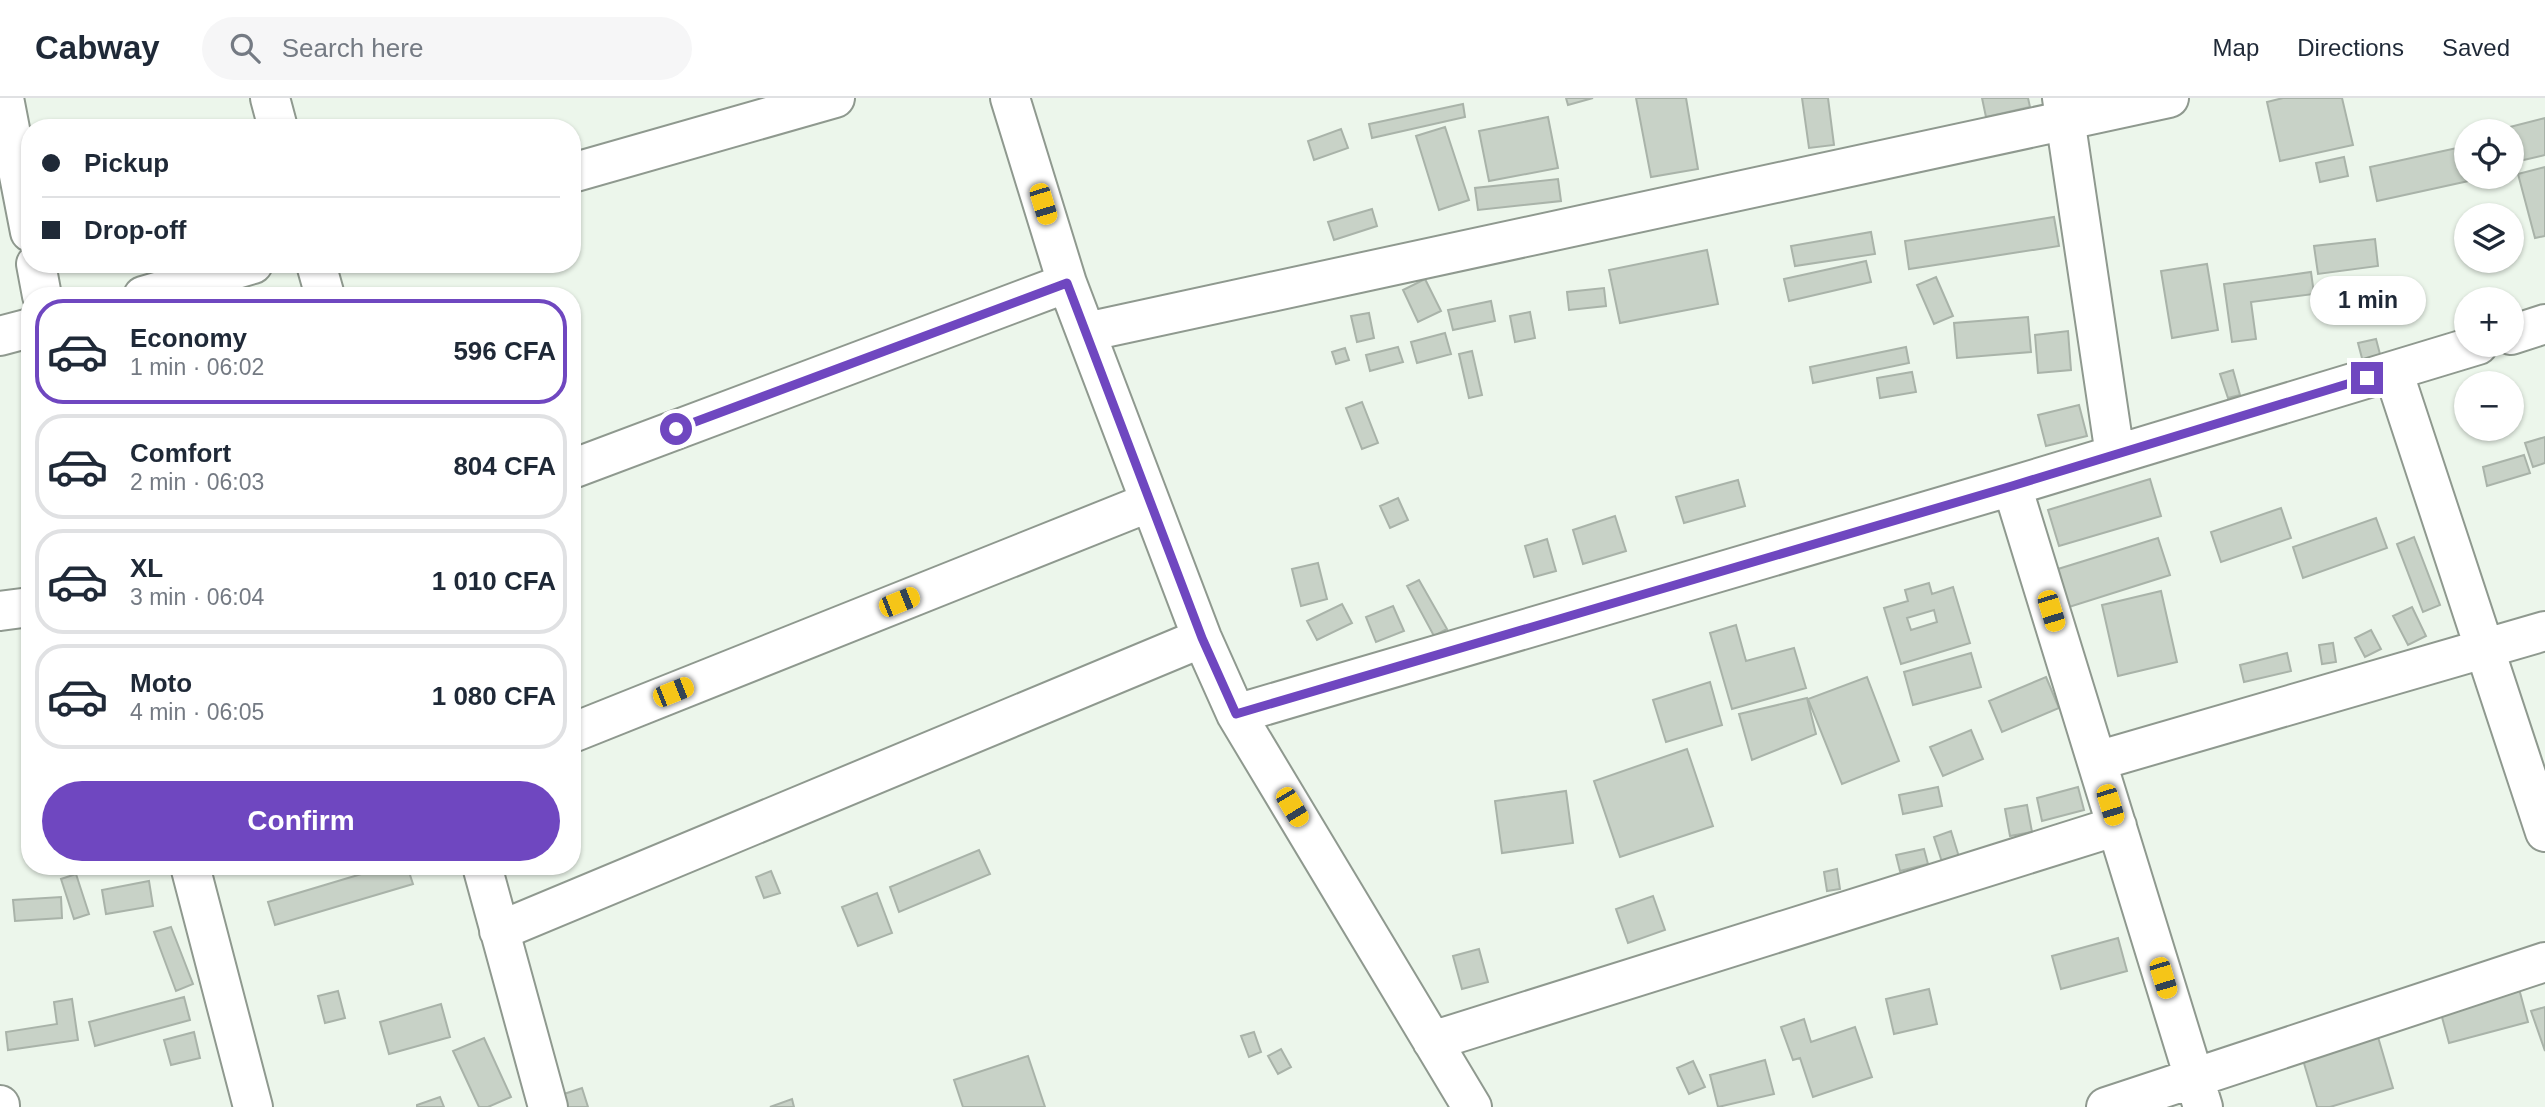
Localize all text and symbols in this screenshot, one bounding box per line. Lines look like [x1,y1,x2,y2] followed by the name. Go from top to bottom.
[202,17,692,80] search box
[35,29,160,66] text: Cabway
[226,29,264,67] icon: search
[282,33,423,63] text: Search here
[2213,34,2259,61] text: Map
[2297,34,2404,61] text: Directions
[2442,34,2510,61] text: Saved
[2454,119,2524,441] map controls
[2454,119,2524,189] button: locate
[84,148,169,178] text: Pickup
[1027,181,1060,227] car
[2454,203,2524,273] button: layers
[84,215,187,245] text: Drop-off
[2309,276,2425,326] callout: 1 min
[2338,287,2398,313] text: 1 min
[2454,287,2524,357] button: +
[46,320,109,383] icon: car
[130,323,247,353] text: Economy
[453,336,556,366] text: 596 CFA
[130,354,264,380] text: 1 min · 06:02
[2351,362,2383,394] route end
[2454,371,2524,441] button: −
[660,413,692,445] route start
[46,435,109,498] icon: car
[130,438,231,468] text: Comfort
[453,451,556,481] text: 804 CFA
[130,469,264,495] text: 2 min · 06:03
[46,550,109,613] icon: car
[130,553,163,583] text: XL
[432,566,556,596] text: 1 010 CFA
[130,584,264,610] text: 3 min · 06:04
[876,584,923,620] car
[2035,588,2068,634] car
[46,665,109,728] icon: car
[130,668,192,698] text: Moto
[650,674,697,710] car
[432,681,556,711] text: 1 080 CFA
[130,699,264,725] text: 4 min · 06:05
[42,781,560,861] button: Confirm
[2094,782,2127,828] car
[1273,784,1312,830] car
[2147,955,2180,1001] car

